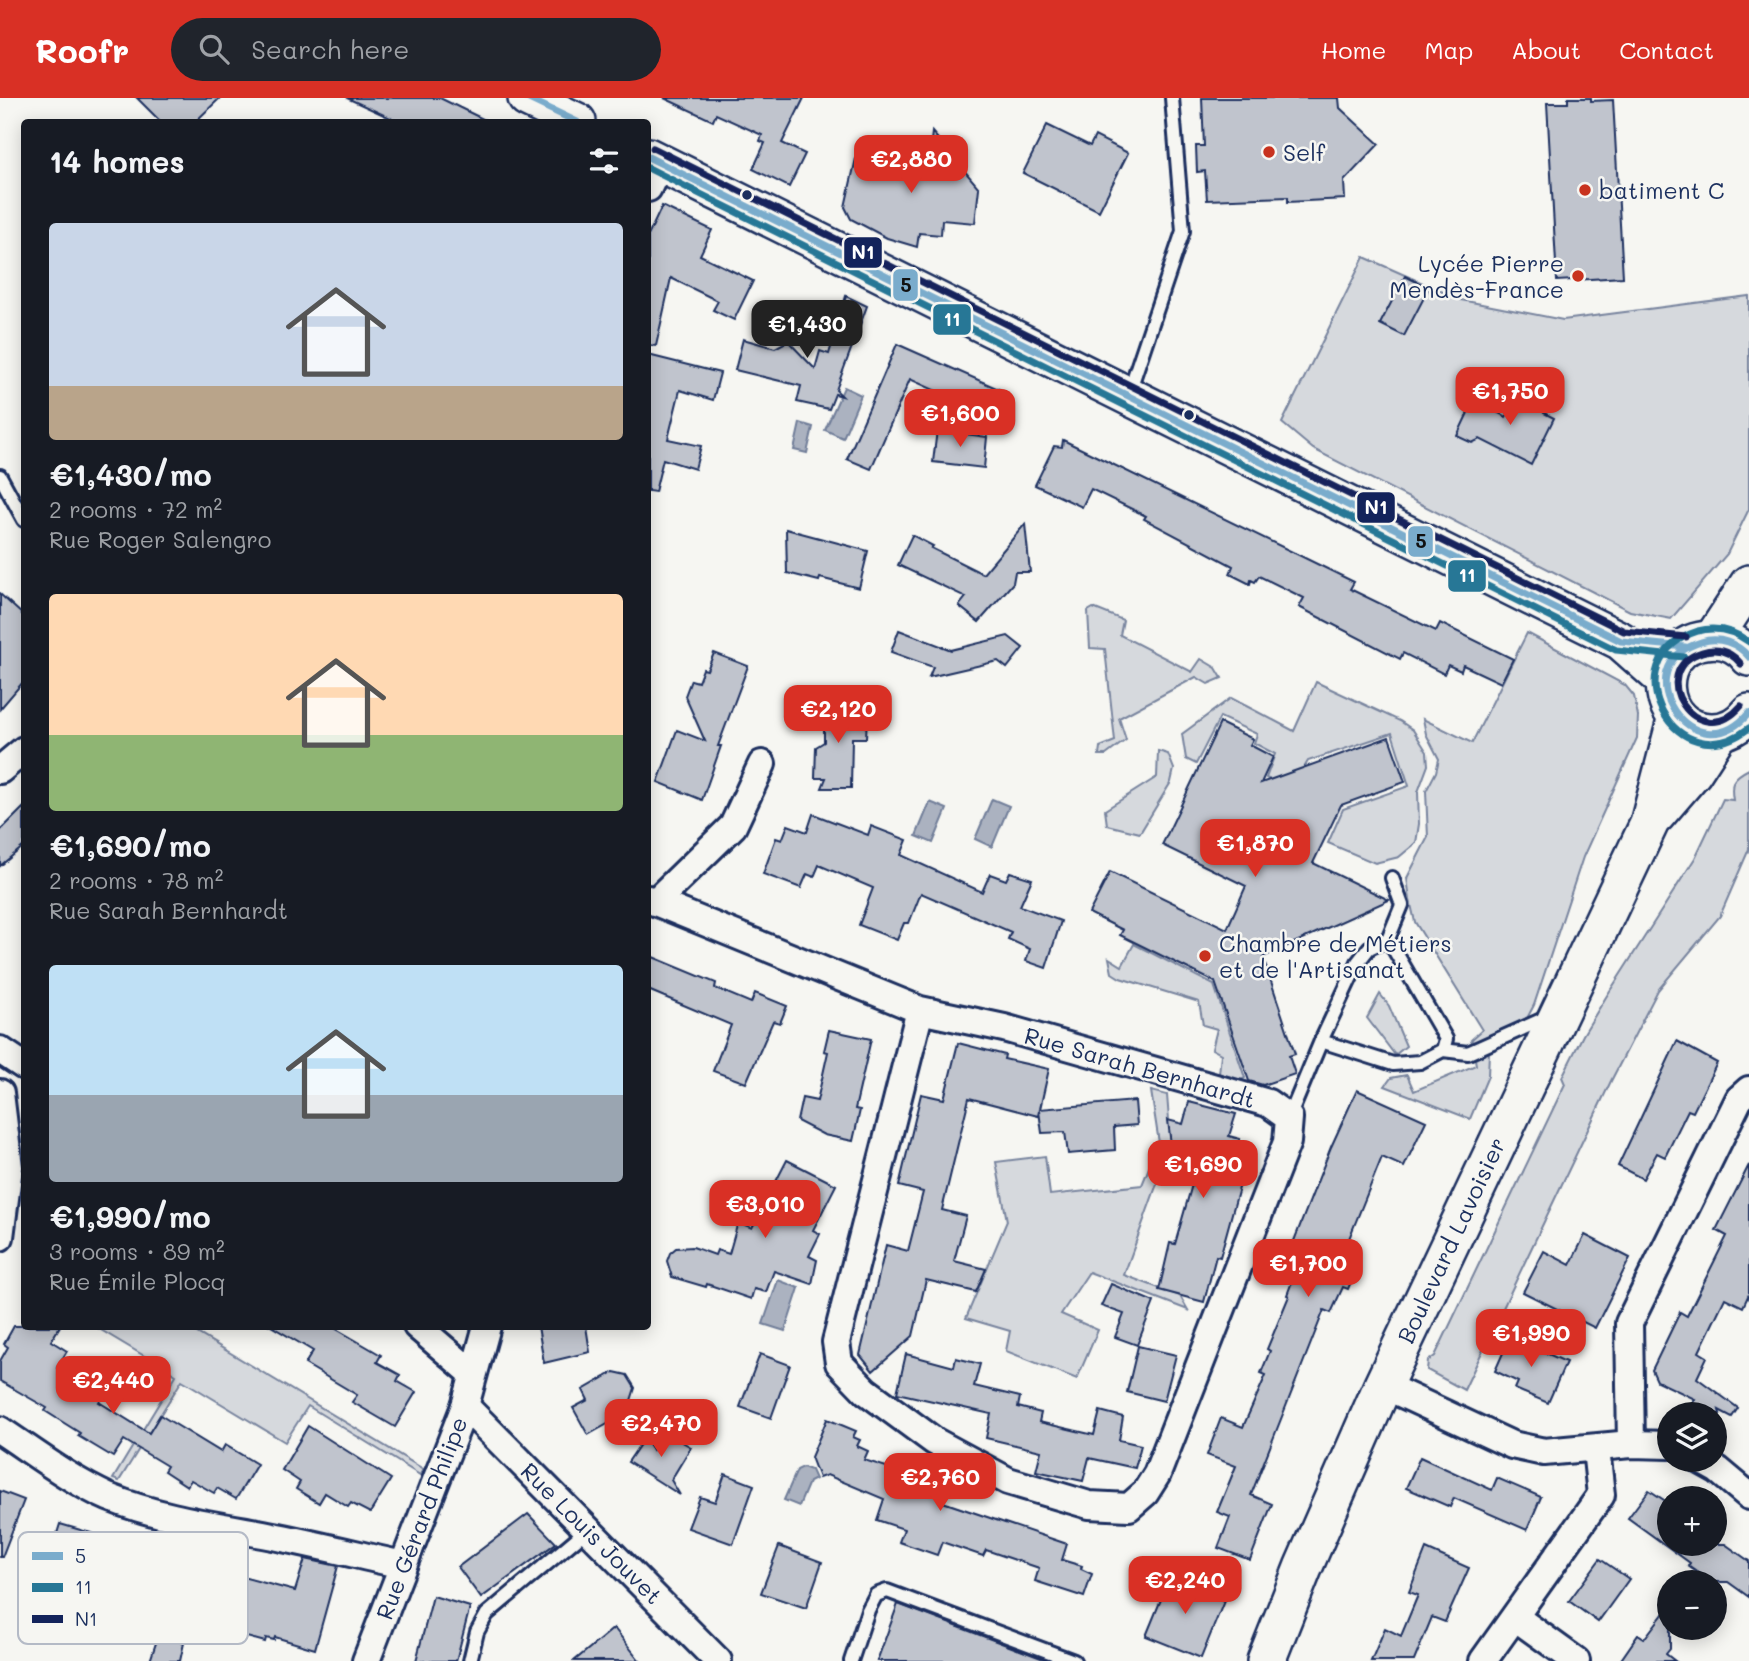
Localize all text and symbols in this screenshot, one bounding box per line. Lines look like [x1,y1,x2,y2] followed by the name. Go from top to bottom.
[171,18,661,81] search box
[35,28,129,71] text: Roofr
[195,30,233,68] icon: search
[251,32,409,66] text: Search here
[1321,34,1386,65] text: Home
[1424,34,1473,65] text: Map
[1511,34,1581,65] text: About
[1619,34,1714,65] text: Contact
[854,136,968,195] pin: €2,880
[1283,137,1326,167] place label: Self
[49,141,185,181] text: 14 homes
[585,142,623,180] icon: filters
[870,143,952,173] text: €2,880
[1261,144,1277,160] marker: Self
[1599,175,1724,205] place label: batiment C
[1577,182,1593,198] marker: batiment C
[740,188,754,202] unlabelled marker
[843,236,883,269] line badge: N1
[852,239,874,264] text: N1
[1389,248,1564,304] place label: Lycée Pierre Mendès-France
[892,268,919,302] line badge: 5
[1570,268,1586,284] marker: Lycée Pierre Mendès-France
[273,269,399,395] icon: home
[900,272,912,297] text: 5
[750,300,864,360] pin: €1,430
[932,303,972,336] line badge: 11
[944,306,960,331] text: 11
[767,308,847,338] text: €1,430
[1453,368,1567,427] pin: €1,750
[1472,375,1548,405] text: €1,750
[903,390,1017,449] pin: €1,600
[920,397,1000,427] text: €1,600
[1182,408,1196,422] unlabelled marker
[49,454,212,494] text: €1,430/mo
[1356,491,1396,524] line badge: N1
[49,494,222,524] text: 2 rooms · 72 m²
[1365,494,1387,519] text: N1
[49,524,271,554] text: Rue Roger Salengro
[1407,525,1434,558] line badge: 5
[1415,528,1427,553] text: 5
[1447,559,1487,593] line badge: 11
[1459,562,1475,587] text: 11
[273,640,399,766] icon: home
[781,686,895,745] pin: €2,120
[800,693,876,723] text: €2,120
[1198,820,1312,879] pin: €1,870
[49,825,211,865] text: €1,690/mo
[1216,827,1294,857] text: €1,870
[49,865,223,895] text: 2 rooms · 78 m²
[49,895,288,925] text: Rue Sarah Bernhardt
[1219,928,1452,984] place label: Chambre de Métiers et de l'Artisanat
[1197,948,1213,964] marker: Chambre de Métiers et de l'Artisanat
[273,1011,399,1137] icon: home
[1021,1020,1259,1114] street label: Rue Sarah Bernhardt
[1390,1132,1512,1348] street label: Boulevard Lavoisier
[1146,1140,1260,1200] pin: €1,690
[1164,1148,1242,1178] text: €1,690
[708,1180,822,1240] pin: €3,010
[725,1188,805,1218] text: €3,010
[49,1196,211,1236] text: €1,990/mo
[49,1236,225,1266] text: 3 rooms · 89 m²
[1251,1240,1365,1299] pin: €1,700
[1269,1247,1347,1277] text: €1,700
[49,1266,226,1296] text: Rue Émile Plocq
[1474,1310,1588,1369] pin: €1,990
[1492,1317,1570,1347] text: €1,990
[56,1356,170,1416] pin: €2,440
[72,1364,154,1394] text: €2,440
[604,1400,718,1459] pin: €2,470
[1657,1402,1727,1640] map controls
[1657,1402,1727,1472] button: layers
[621,1407,701,1437] text: €2,470
[368,1412,474,1624] street label: Rue Gérard Philipe
[883,1454,997,1513] pin: €2,760
[515,1456,669,1610] street label: Rue Louis Jouvet
[900,1461,980,1491] text: €2,760
[1657,1486,1727,1556] button: +
[18,1532,248,1644] legend
[75,1543,86,1568] text: 5
[1128,1556,1242,1616] pin: €2,240
[1145,1564,1225,1594] text: €2,240
[1657,1570,1727,1640] button: −
[75,1574,92,1599] text: 11
[75,1606,98,1631] text: N1

